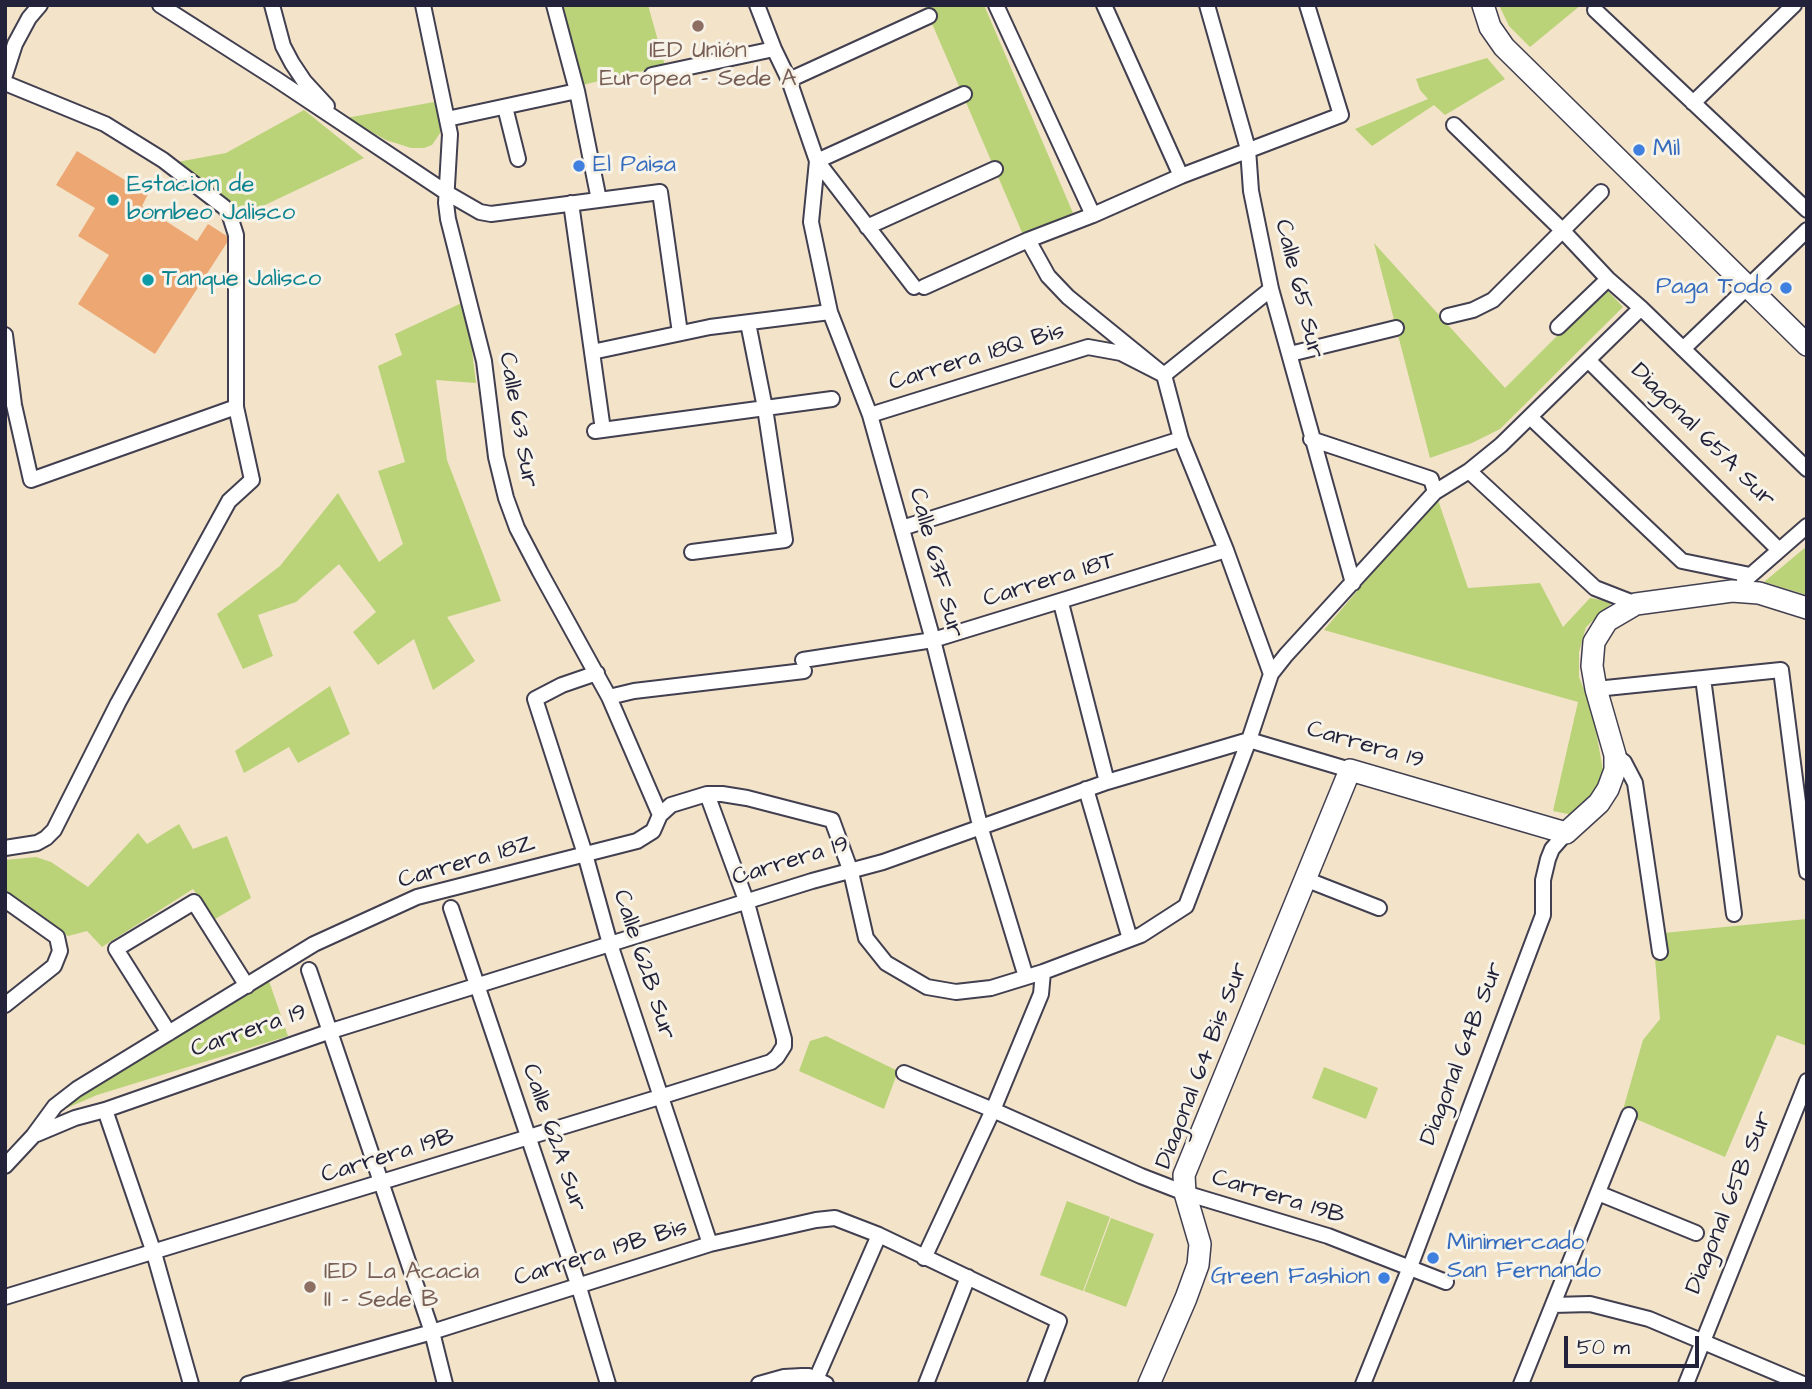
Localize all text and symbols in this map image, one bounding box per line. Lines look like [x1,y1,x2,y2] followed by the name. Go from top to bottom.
[690,18,706,34] marker: IED Unión Europea - Sede A
[599,38,797,94] place label: IED Unión Europea - Sede A
[1653,136,1680,164] place label: Mil
[1631,142,1647,158] marker: Mil
[593,152,676,180] place label: El Paisa
[571,158,587,174] marker: El Paisa
[127,172,295,228] place label: Estacion de bombeo Jalisco
[105,192,121,208] marker: Estacion de bombeo Jalisco
[1267,217,1329,361] street label: Calle 65 Sur
[162,266,321,294] place label: Tanque Jalisco
[140,272,156,288] marker: Tanque Jalisco
[1656,274,1772,302] place label: Paga Todo
[1778,280,1794,296] marker: Paga Todo
[886,318,1068,398] street label: Carrera 18Q Bis
[491,350,543,490] street label: Calle 63 Sur
[1624,358,1780,514] street label: Diagonal 65A Sur
[901,485,969,641] street label: Calle 63F Sur
[980,547,1120,615] street label: Carrera 18T
[1303,716,1427,776] street label: Carrera 19
[395,830,539,896] street label: Carrera 18Z
[729,831,853,893] street label: Carrera 19
[605,887,681,1043] street label: Calle 62B Sur
[1415,958,1511,1150] street label: Diagonal 64B Sur
[1150,959,1256,1173] street label: Diagonal 64 Bis Sur
[187,999,311,1065] street label: Carrera 19
[514,1061,592,1215] street label: Calle 62A Sur
[1680,1107,1780,1299] street label: Diagonal 65B Sur
[318,1123,458,1191] street label: Carrera 19B
[1208,1164,1348,1232] street label: Carrera 19B
[511,1214,691,1294] street label: Carrera 19B Bis
[1447,1230,1601,1286] place label: Minimercado San Fernando
[1425,1250,1441,1266] marker: Minimercado San Fernando
[324,1259,479,1315] place label: IED La Acacia II - Sede B
[1211,1264,1370,1292] place label: Green Fashion
[1376,1270,1392,1286] marker: Green Fashion
[302,1279,318,1295] marker: IED La Acacia II - Sede B
[1567,1322,1702,1366] scale bar
[1577,1333,1630,1362] text: 50 m

